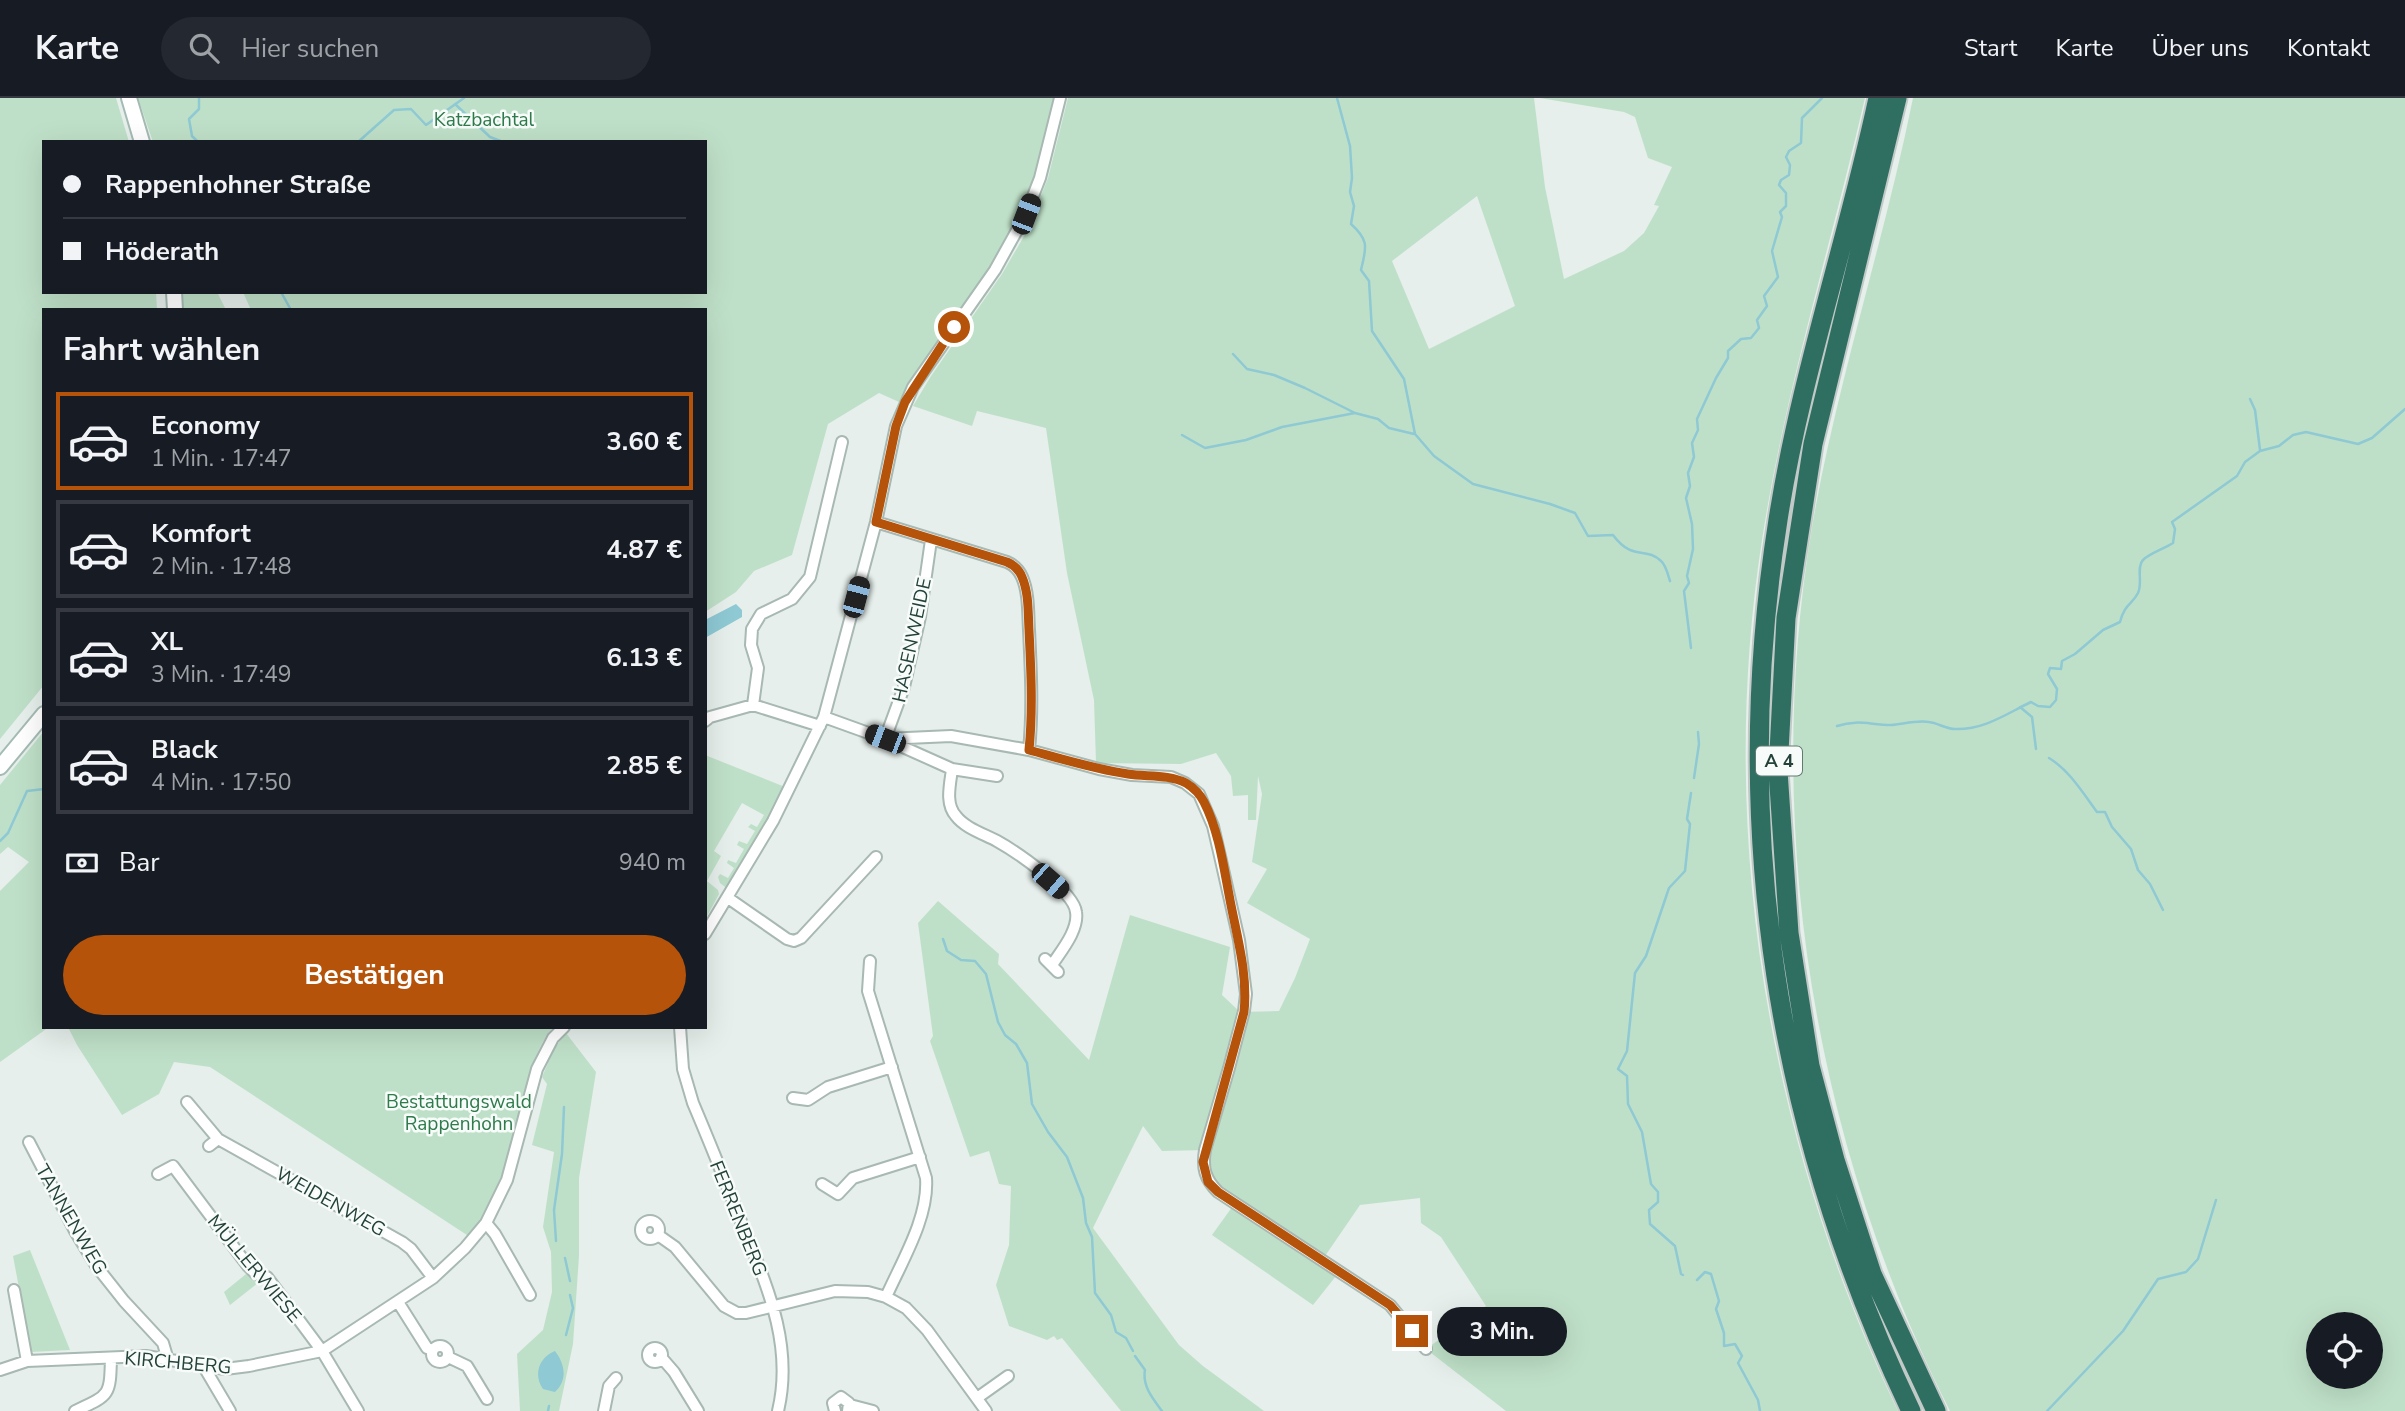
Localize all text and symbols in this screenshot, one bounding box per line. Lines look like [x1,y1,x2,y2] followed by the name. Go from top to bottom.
[161,17,651,80] search box
[35,26,119,71] text: Karte
[185,29,223,67] icon: search
[241,31,379,66] text: Hier suchen
[1964,32,2017,64] text: Start
[2055,32,2113,64] text: Karte
[2151,32,2249,64] text: Über uns
[2287,32,2370,64] text: Kontakt
[434,107,535,133] park label: Katzbachtal
[105,167,371,202] text: Rappenhohner Straße
[1009,191,1044,237] car
[105,234,219,269] text: Höderath
[938,311,970,343] route start
[63,328,260,371] text: Fahrt wählen
[151,408,260,443] text: Economy
[67,410,130,473] icon: car
[606,424,682,459] text: 3.60 €
[151,443,292,474] text: 1 Min. · 17:47
[151,516,251,551] text: Komfort
[67,518,130,581] icon: car
[606,532,682,567] text: 4.87 €
[151,551,292,582] text: 2 Min. · 17:48
[841,574,872,620] car
[886,575,938,705] street label: HASENWEIDE
[151,624,183,659] text: XL
[67,626,130,689] icon: car
[606,640,682,675] text: 6.13 €
[151,659,292,690] text: 3 Min. · 17:49
[862,722,909,756] car
[151,732,218,767] text: Black
[67,734,130,797] icon: car
[1756,746,1802,776] road number: A 4
[606,748,682,783] text: 2.85 €
[151,767,292,798] text: 4 Min. · 17:50
[63,844,101,882] icon: cash
[119,845,160,880] text: Bar
[619,847,686,878] text: 940 m
[1028,859,1073,903] car
[63,935,686,1015] button: Bestätigen
[386,1089,532,1137] park label: Bestattungswald Rappenhohn
[703,1157,773,1280] street label: FERRENBERG
[29,1160,113,1279] street label: TANNENWEG
[271,1161,390,1243] street label: WEIDENWEG
[201,1209,307,1328] street label: MÜLLERWIESE
[1436,1306,1566,1356] callout: 3 Min.
[2306,1312,2383,1389] map controls
[2306,1312,2383,1389] button: locate
[1396,1315,1428,1347] route end
[1470,1316,1535,1347] text: 3 Min.
[124,1345,232,1381] street label: KIRCHBERG

